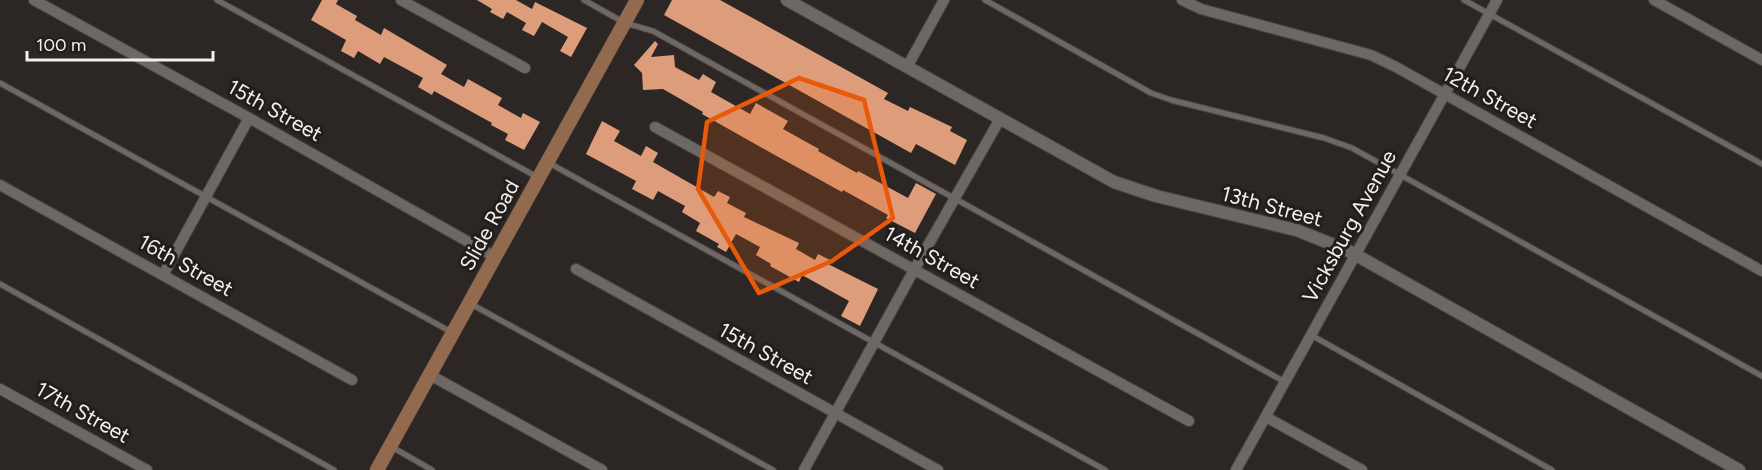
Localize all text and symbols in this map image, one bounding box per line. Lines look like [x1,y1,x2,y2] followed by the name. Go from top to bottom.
[27,24,213,62] scale bar
[36,34,86,56] text: 100 m
[1438,61,1542,133] street label: 12th Street
[223,74,327,146] street label: 15th Street
[1297,145,1401,307] street label: Vicksburg Avenue
[454,175,524,275] street label: Slide Road
[1219,180,1325,232] street label: 13th Street
[880,221,984,294] street label: 14th Street
[134,229,238,301] street label: 16th Street
[714,317,818,389] street label: 15th Street
[32,376,134,448] street label: 17th Street

